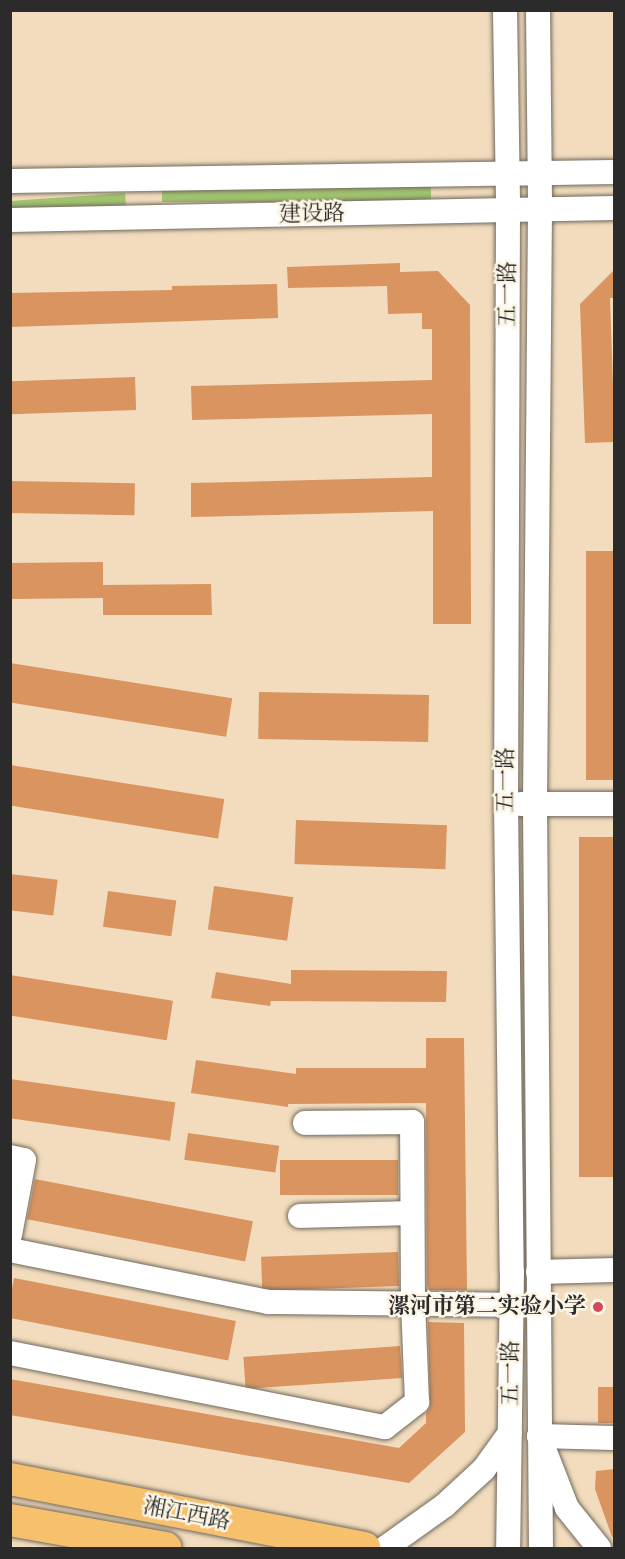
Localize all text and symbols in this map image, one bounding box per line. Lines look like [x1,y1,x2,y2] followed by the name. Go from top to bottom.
[279,200,345,228] street label: 建设路
[495,261,521,327] street label: 五一路
[493,747,519,813] street label: 五一路
[388,1294,586,1320] place label: 漯河市第二实验小学
[591,1300,605,1314] marker: 漯河市第二实验小学
[498,1340,524,1406] street label: 五一路
[141,1493,233,1535] street label: 湘江西路

